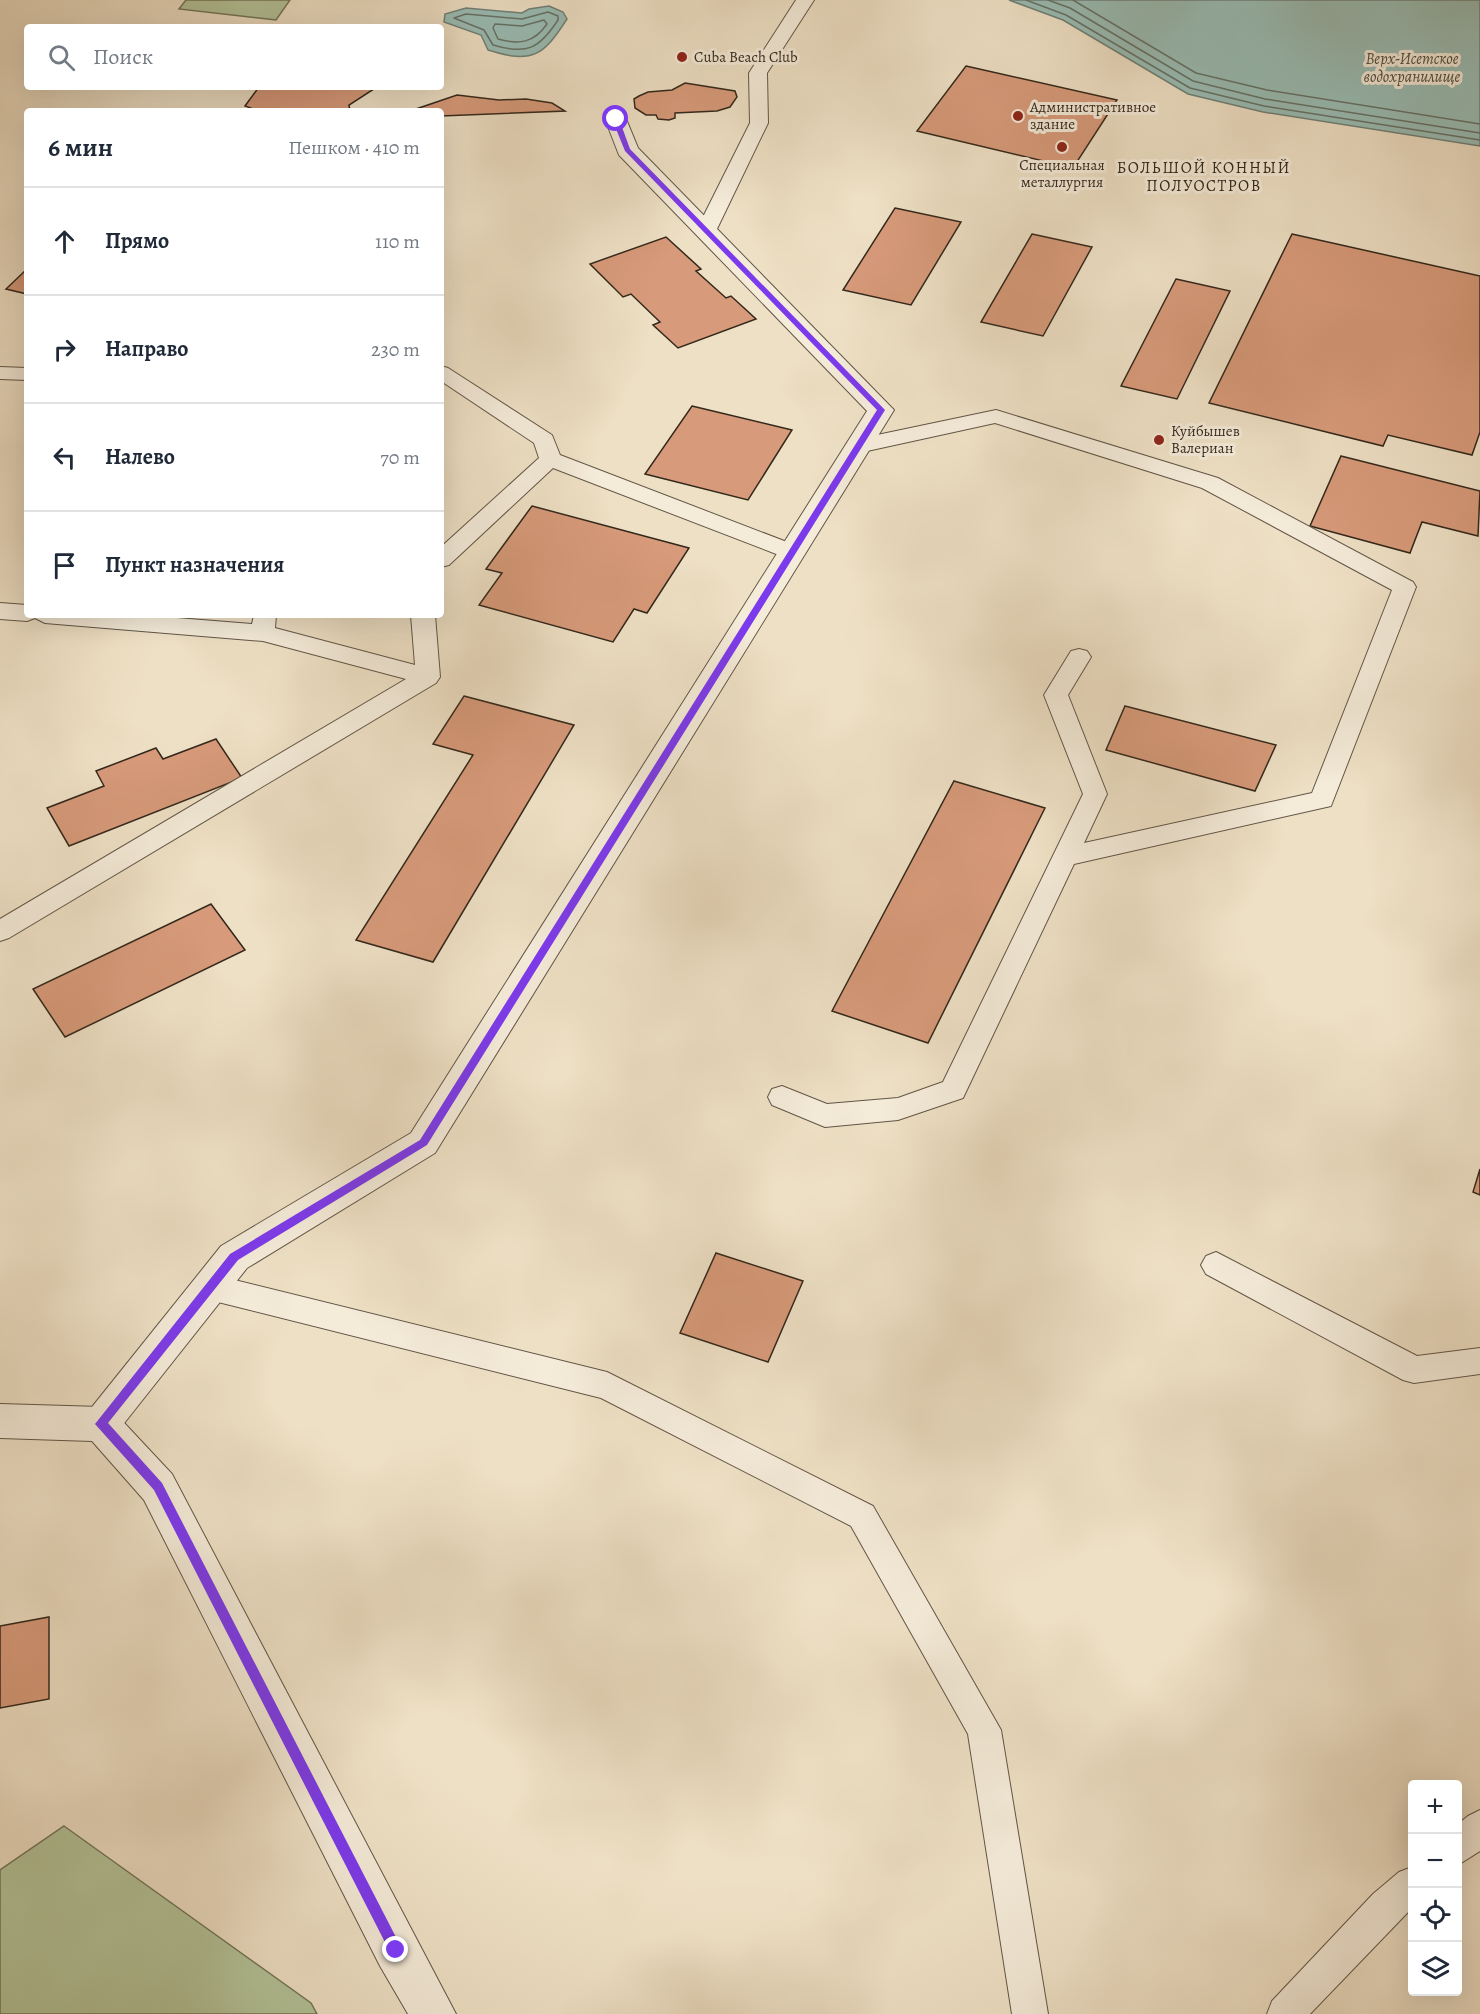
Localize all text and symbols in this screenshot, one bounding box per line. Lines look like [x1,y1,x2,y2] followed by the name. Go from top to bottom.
[24,24,444,90] search box
[45,41,78,74] icon: search
[93,42,153,72] text: Поиск
[694,47,798,67] place label: Cuba Beach Club
[1364,48,1461,88] water label: Верх-Исетское водохранилище
[675,50,689,64] marker: Cuba Beach Club
[1029,97,1156,134] place label: Административное здание
[602,105,628,131] route start
[1011,109,1025,123] marker: Административное здание
[48,130,113,165] text: 6 мин
[288,134,420,161] text: Пешком · 410 m
[1055,140,1069,154] marker: Специальная металлургия
[1019,155,1105,192] place label: Специальная металлургия
[1117,157,1291,197] district label: БОЛЬШОЙ КОННЫЙ ПОЛУОСТРОВ
[48,225,81,258] icon: ahead
[105,226,169,256] text: Прямо
[375,228,420,255] text: 110 m
[48,333,81,366] icon: right
[105,334,188,364] text: Направо
[371,336,420,363] text: 230 m
[1171,421,1240,458] place label: Куйбышев Валериан
[1152,433,1166,447] marker: Куйбышев Валериан
[48,441,81,474] icon: left
[105,442,175,472] text: Налево
[380,444,420,471] text: 70 m
[48,549,81,582] icon: arrive
[105,550,284,580] text: Пункт назначения
[1408,1780,1462,1996] map controls
[1408,1780,1462,1834] button: +
[1408,1834,1462,1888] button: −
[1408,1888,1462,1942] button: locate
[382,1936,408,1962] route end
[1408,1942,1462,1996] button: layers

